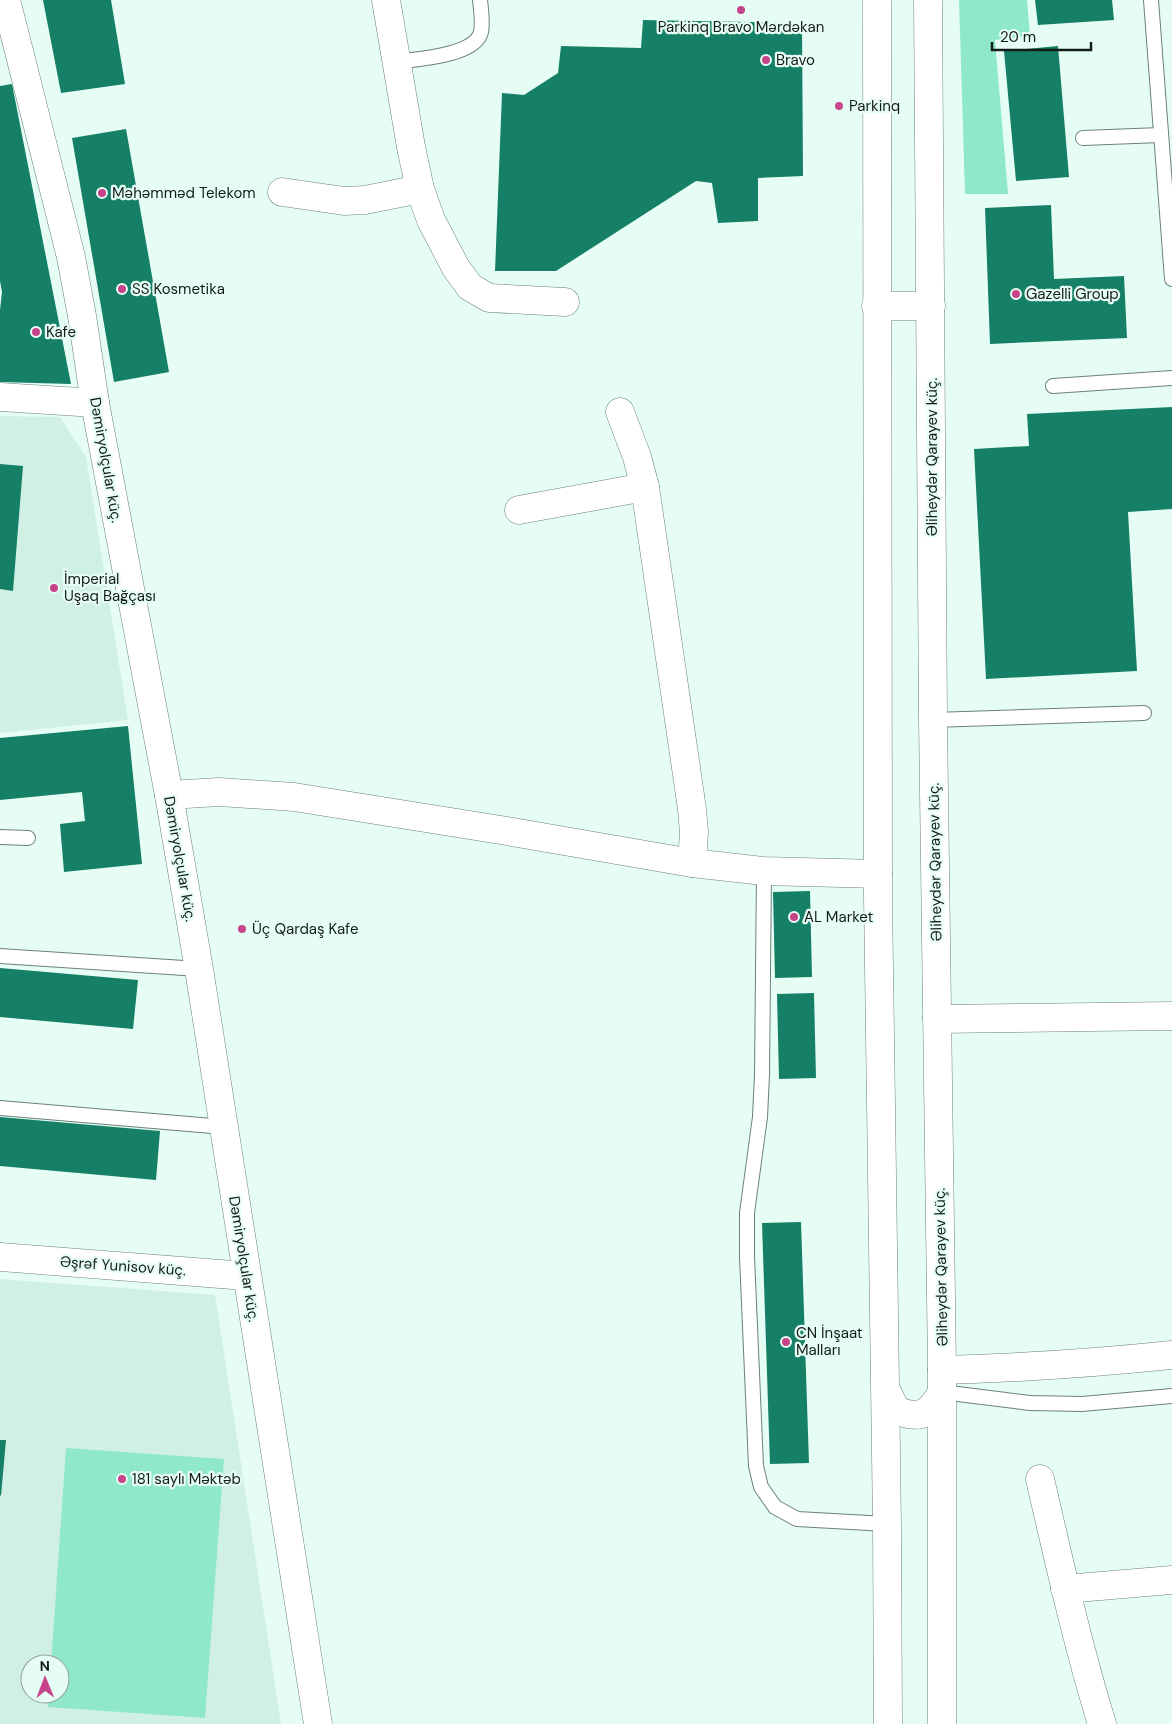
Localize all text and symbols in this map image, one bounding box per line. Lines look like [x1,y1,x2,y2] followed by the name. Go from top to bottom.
[735,4,747,16] marker: Parkinq Bravo Mərdəkan
[658,17,824,37] place label: Parkinq Bravo Mərdəkan
[992,20,1091,52] scale bar
[1000,27,1036,47] text: 20 m
[776,50,815,70] place label: Bravo
[760,54,772,66] marker: Bravo
[849,96,900,116] place label: Parkinq
[833,100,845,112] marker: Parkinq
[112,183,256,203] place label: Məhəmməd Telekom
[96,187,108,199] marker: Məhəmməd Telekom
[132,279,225,299] place label: SS Kosmetika
[116,283,128,295] marker: SS Kosmetika
[1026,284,1119,304] place label: Gazelli Group
[1010,288,1022,300] marker: Gazelli Group
[46,322,76,342] place label: Kafe
[30,326,42,338] marker: Kafe
[922,378,942,536] street label: Əliheydər Qarayev küç.
[85,396,127,524] street label: Dəmiryolçular küç.
[64,569,156,606] place label: İmperial Uşaq Bağçası
[48,582,60,594] marker: İmperial Uşaq Bağçası
[924,782,946,942] street label: Əliheydər Qarayev küç.
[159,795,201,923] street label: Dəmiryolçular küç.
[804,907,873,927] place label: AL Market
[788,911,800,923] marker: AL Market
[252,919,358,939] place label: Üç Qardaş Kafe
[236,923,248,935] marker: Üç Qardaş Kafe
[930,1187,952,1347] street label: Əliheydər Qarayev küç.
[224,1195,264,1323] street label: Dəmiryolçular küç.
[59,1252,187,1280] street label: Əşrəf Yunisov küç.
[796,1323,863,1360] place label: CN İnşaat Malları
[780,1336,792,1348] marker: CN İnşaat Malları
[132,1469,241,1489] place label: 181 saylı Məktəb
[116,1473,128,1485] marker: 181 saylı Məktəb
[20,1654,70,1704] north arrow
[40,1657,50,1675] text: N

